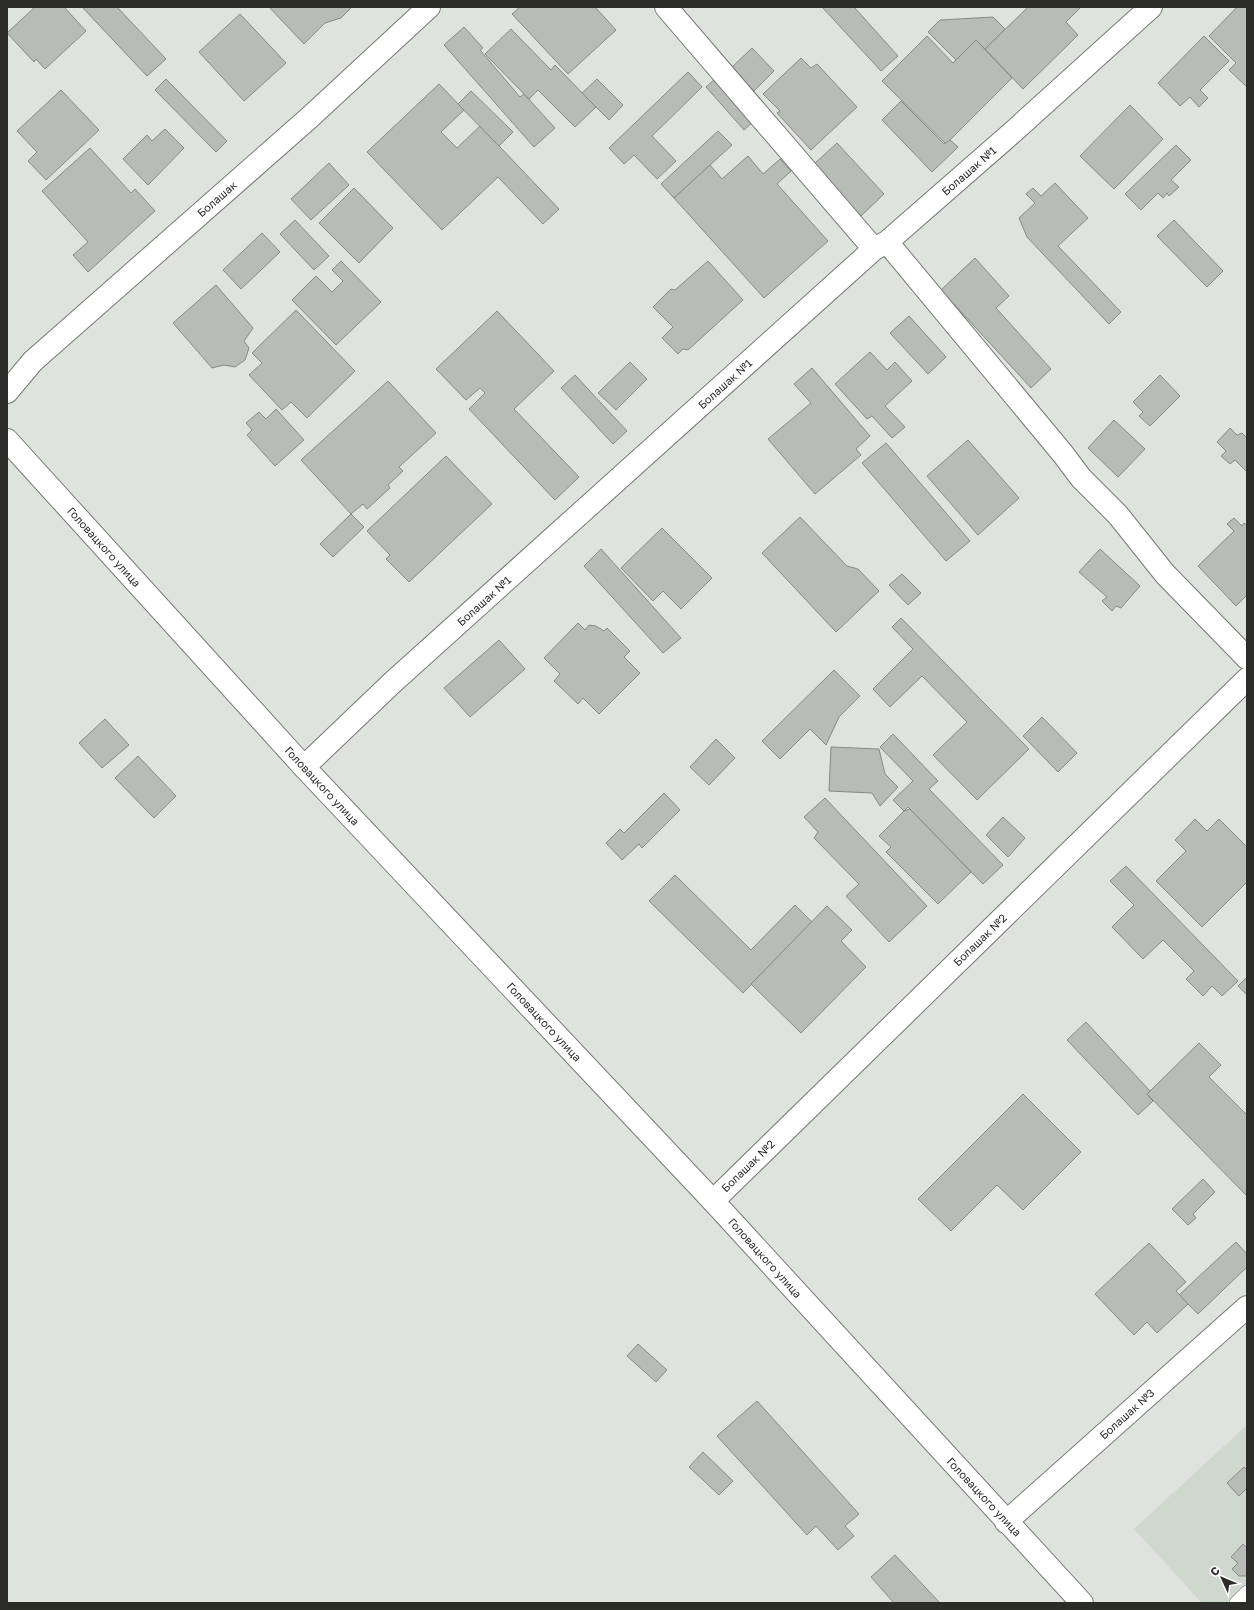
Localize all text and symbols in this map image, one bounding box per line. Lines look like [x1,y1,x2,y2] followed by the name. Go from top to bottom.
[939,143,999,198] street label: Болашак №1
[194,178,240,219] street label: Болашак
[695,356,754,411] street label: Болашак №1
[65,504,144,589] street label: Головацкого улица
[454,573,513,628] street label: Болашак №1
[282,744,362,828] street label: Головацкого улица
[950,911,1009,968] street label: Болашак №2
[504,980,584,1064] street label: Головацкого улица
[718,1137,777,1194] street label: Болашак №2
[726,1215,805,1300] street label: Головацкого улица
[1097,1386,1157,1442] street label: Болашак №3
[944,1455,1024,1539] street label: Головацкого улица
[1202,1558,1242,1598] north arrow
[1207,1563,1222,1578] text: С

